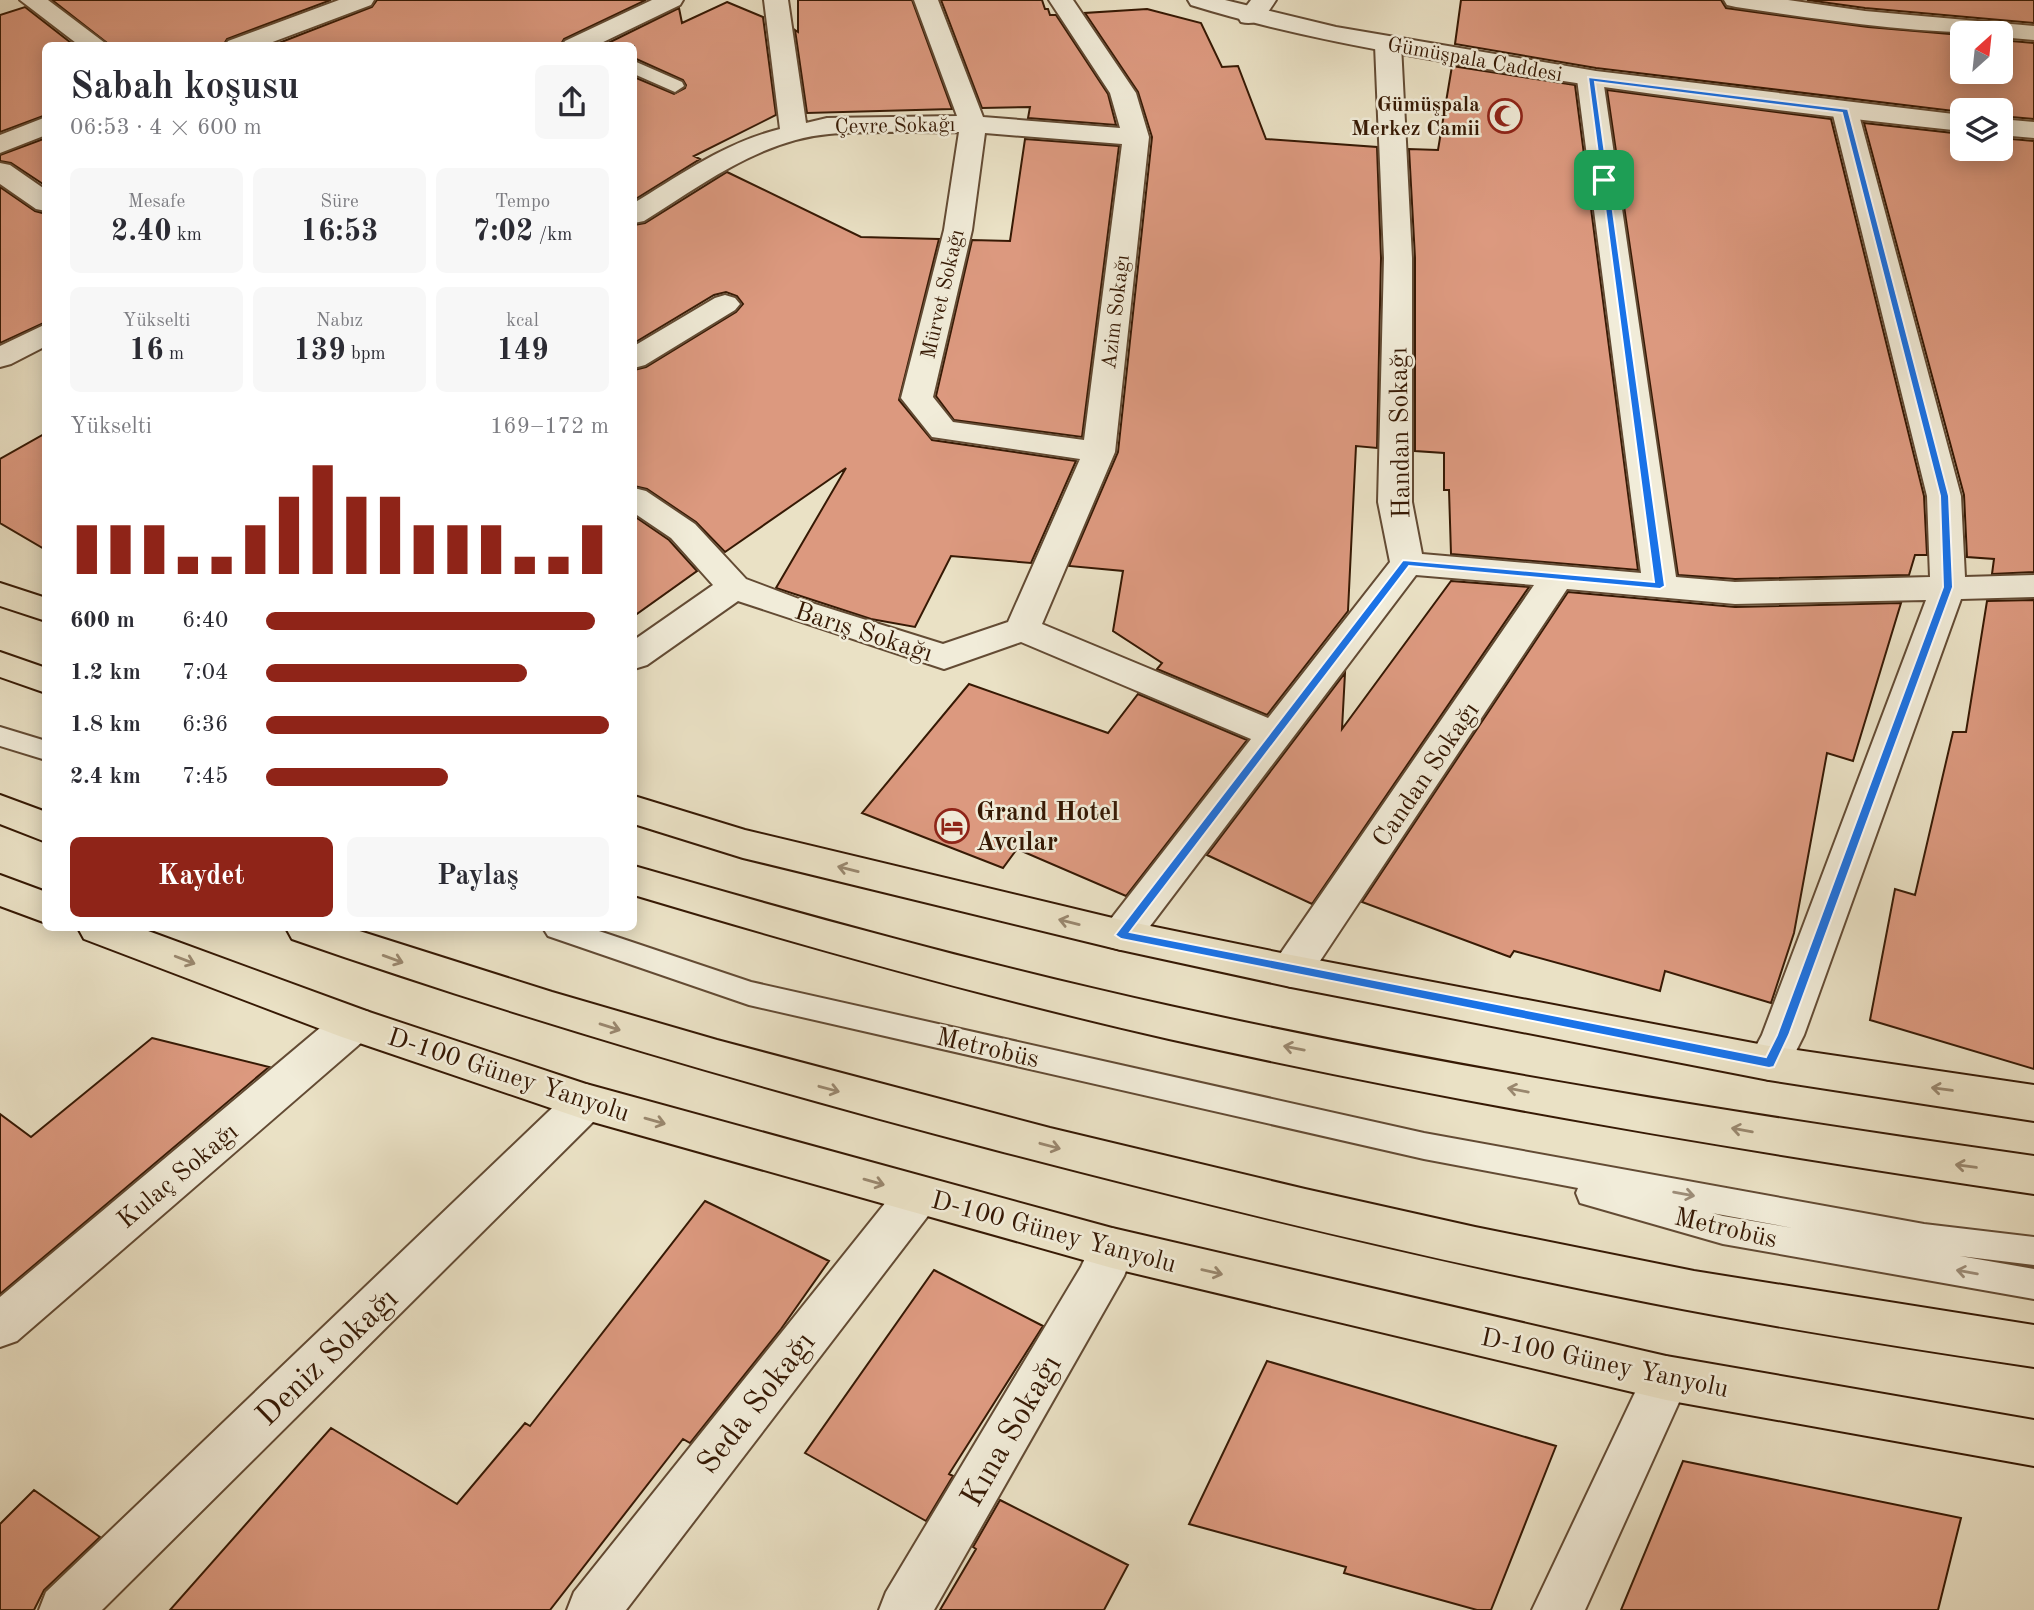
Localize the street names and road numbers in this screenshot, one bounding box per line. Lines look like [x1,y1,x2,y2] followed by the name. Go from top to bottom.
[1386,35,1564,86] street label: Gümüşpala Caddesi
[834,115,956,138] street label: Çevre Sokağı
[918,228,969,361] street label: Mürvet Sokağı
[1099,254,1134,371] street label: Azim Sokağı
[1387,347,1415,519] street label: Handan Sokağı
[791,598,936,667] street label: Barış Sokağı
[1369,698,1485,852] street label: Candan Sokağı
[934,1024,1042,1073] street label: Metrobüs
[384,1025,633,1127] street label: D-100 Güney Yanyolu
[113,1119,244,1234] street label: Kulaç Sokağı
[928,1188,1179,1278] street label: D-100 Güney Yanyolu
[1672,1204,1780,1253] street label: Metrobüs
[251,1283,405,1433] street label: Deniz Sokağı
[1478,1325,1731,1403] street label: D-100 Güney Yanyolu
[692,1327,822,1481] street label: Seda Sokağı
[956,1350,1069,1513] street label: Kına Sokağı

